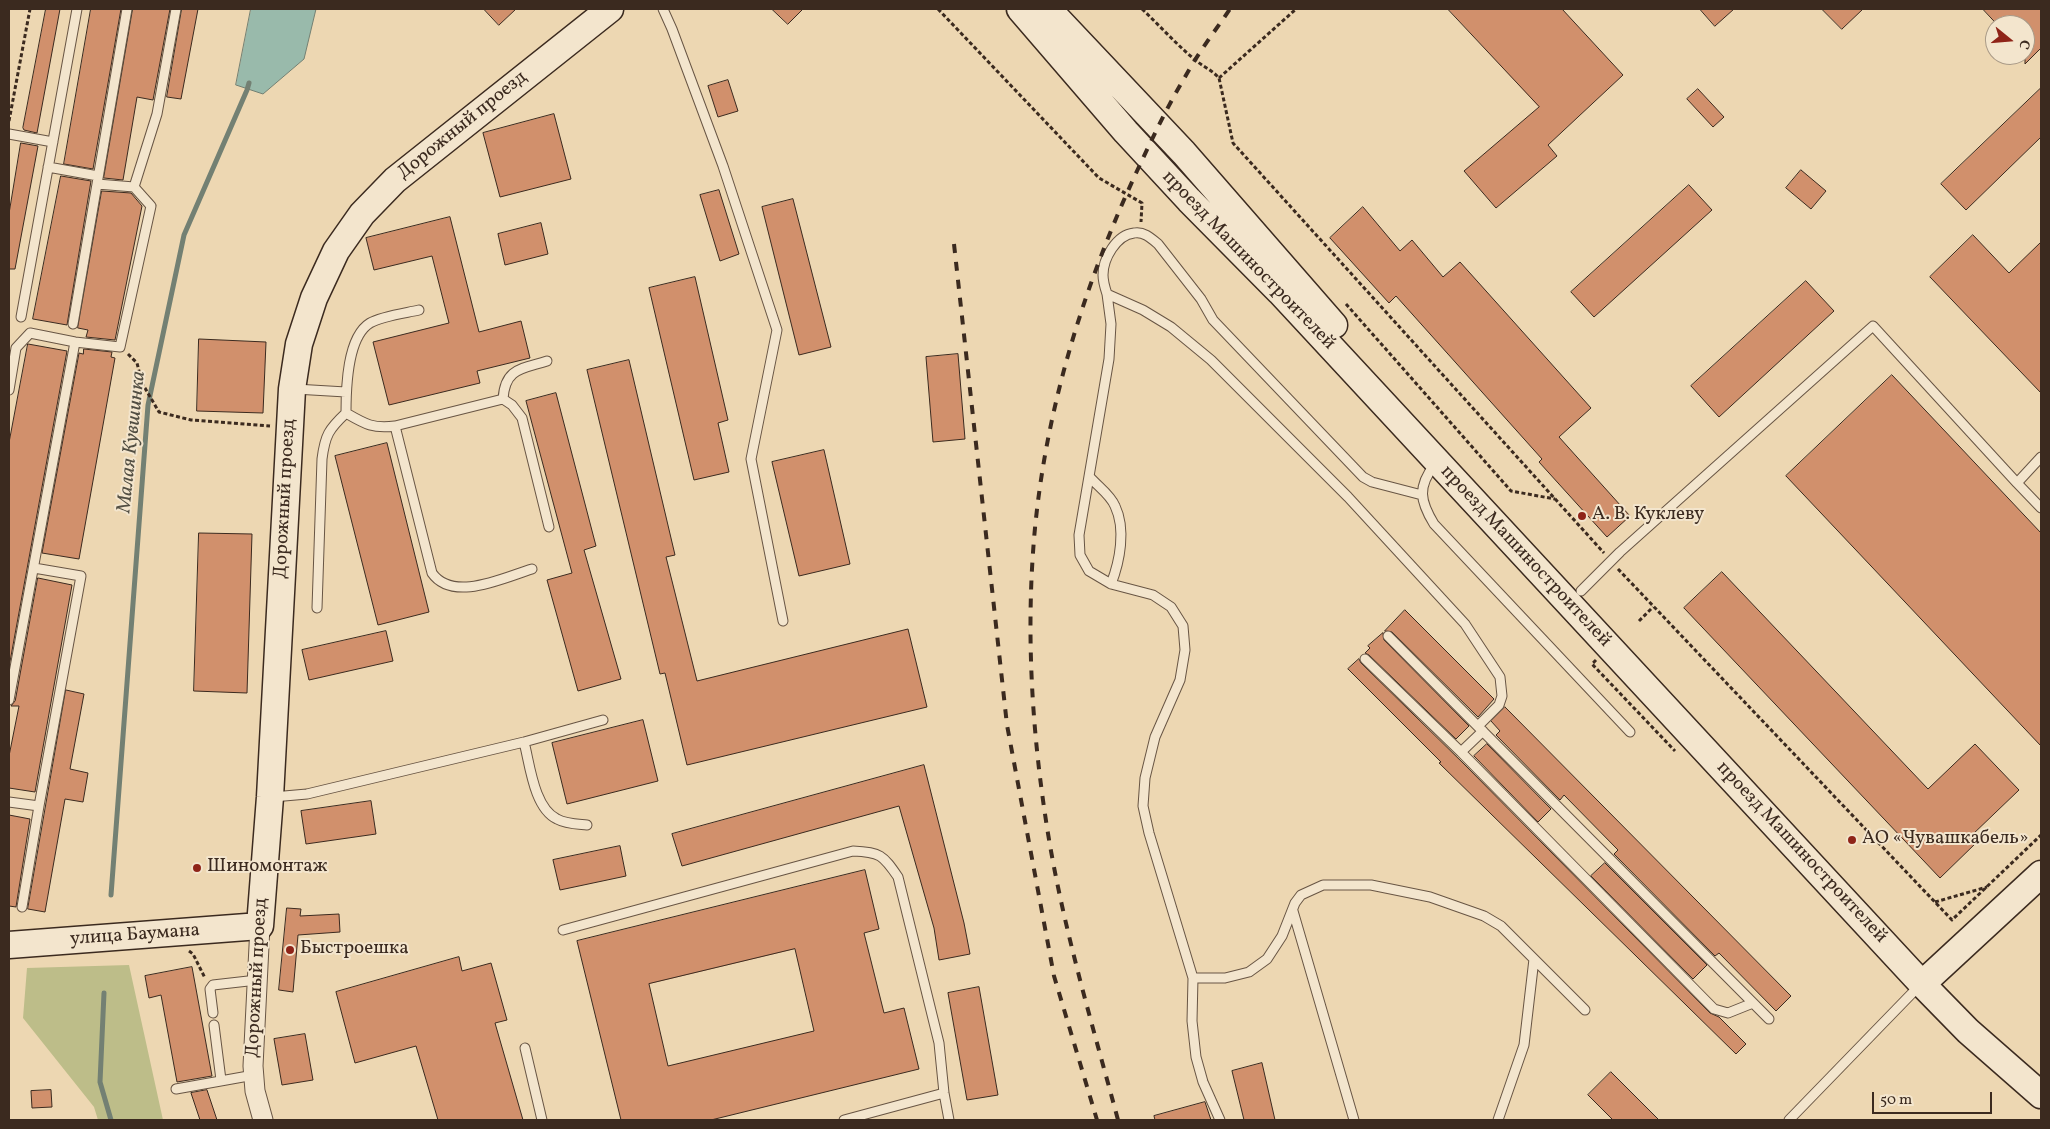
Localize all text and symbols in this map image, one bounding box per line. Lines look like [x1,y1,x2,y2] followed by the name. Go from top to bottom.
[1985,15,2035,65] north arrow
[2013,37,2034,51] text: С
[394,67,532,185] street label: Дорожный проезд
[1156,167,1340,355] street label: проезд Машиностроителей
[114,370,152,514] water label: Малая Кувшинка
[270,419,302,579] street label: Дорожный проезд
[1435,461,1615,653] street label: проезд Машиностроителей
[1592,505,1704,527] place label: А. В. Куклеву
[1576,510,1588,522] marker: А. В. Куклеву
[1711,757,1891,949] street label: проезд Машиностроителей
[1862,829,2029,851] place label: АО «Чувашкабель»
[1846,834,1858,846] marker: АО «Чувашкабель»
[207,857,328,879] place label: Шиномонтаж
[191,862,203,874] marker: Шиномонтаж
[242,898,274,1058] street label: Дорожный проезд
[69,920,201,952] street label: улица Баумана
[300,939,409,961] place label: Быстроешка
[284,944,296,956] marker: Быстроешка
[1875,1082,1995,1114] scale bar
[1880,1090,1912,1111] text: 50 m

